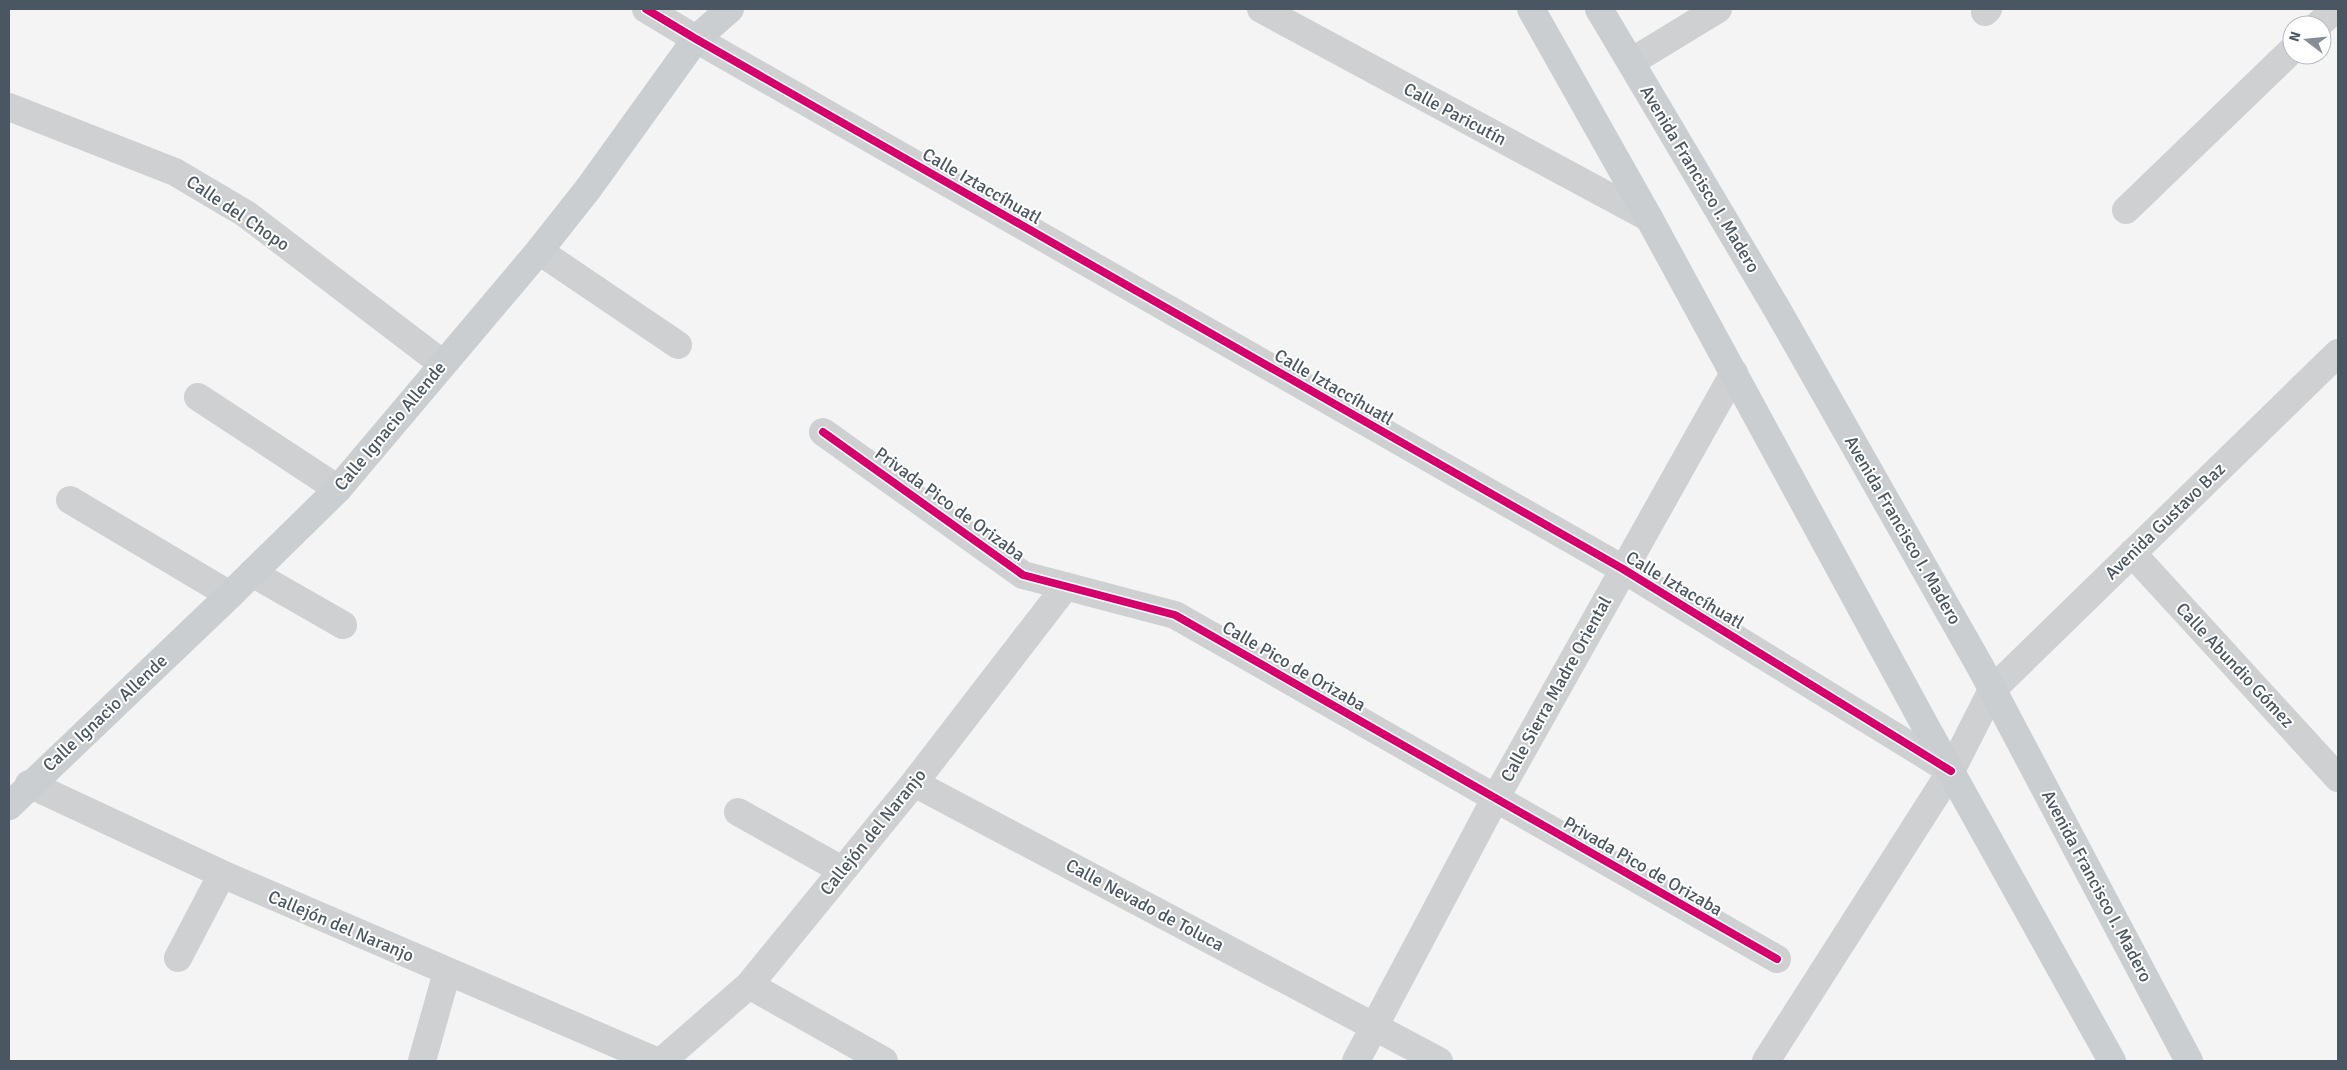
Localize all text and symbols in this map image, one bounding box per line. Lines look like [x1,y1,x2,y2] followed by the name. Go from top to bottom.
[2282,15,2332,65] north arrow
[2285,30,2304,44] text: N
[1400,78,1510,150] street label: Calle Paricutín
[1635,81,1765,277] street label: Avenida Francisco I. Madero
[919,143,1045,229] street label: Calle Iztaccíhuatl
[182,170,294,256] street label: Calle del Chopo
[1271,344,1397,430] street label: Calle Iztaccíhuatl
[330,357,450,495] street label: Calle Ignacio Allende
[1840,432,1966,628] street label: Avenida Francisco I. Madero
[871,442,1029,566] street label: Privada Pico de Orizaba
[2100,458,2230,584] street label: Avenida Gustavo Baz
[1622,546,1748,634] street label: Calle Iztaccíhuatl
[1496,592,1616,786] street label: Calle Sierra Madre Oriental
[2171,598,2299,732] street label: Calle Abundio Gómez
[1218,616,1370,716] street label: Calle Pico de Orizaba
[38,650,172,776] street label: Calle Ignacio Allende
[815,764,931,900] street label: Callejón del Naranjo
[2037,786,2157,986] street label: Avenida Francisco I. Madero
[1559,811,1727,921] street label: Privada Pico de Orizaba
[1062,854,1228,956] street label: Calle Nevado de Toluca
[265,885,417,967] street label: Callejón del Naranjo

